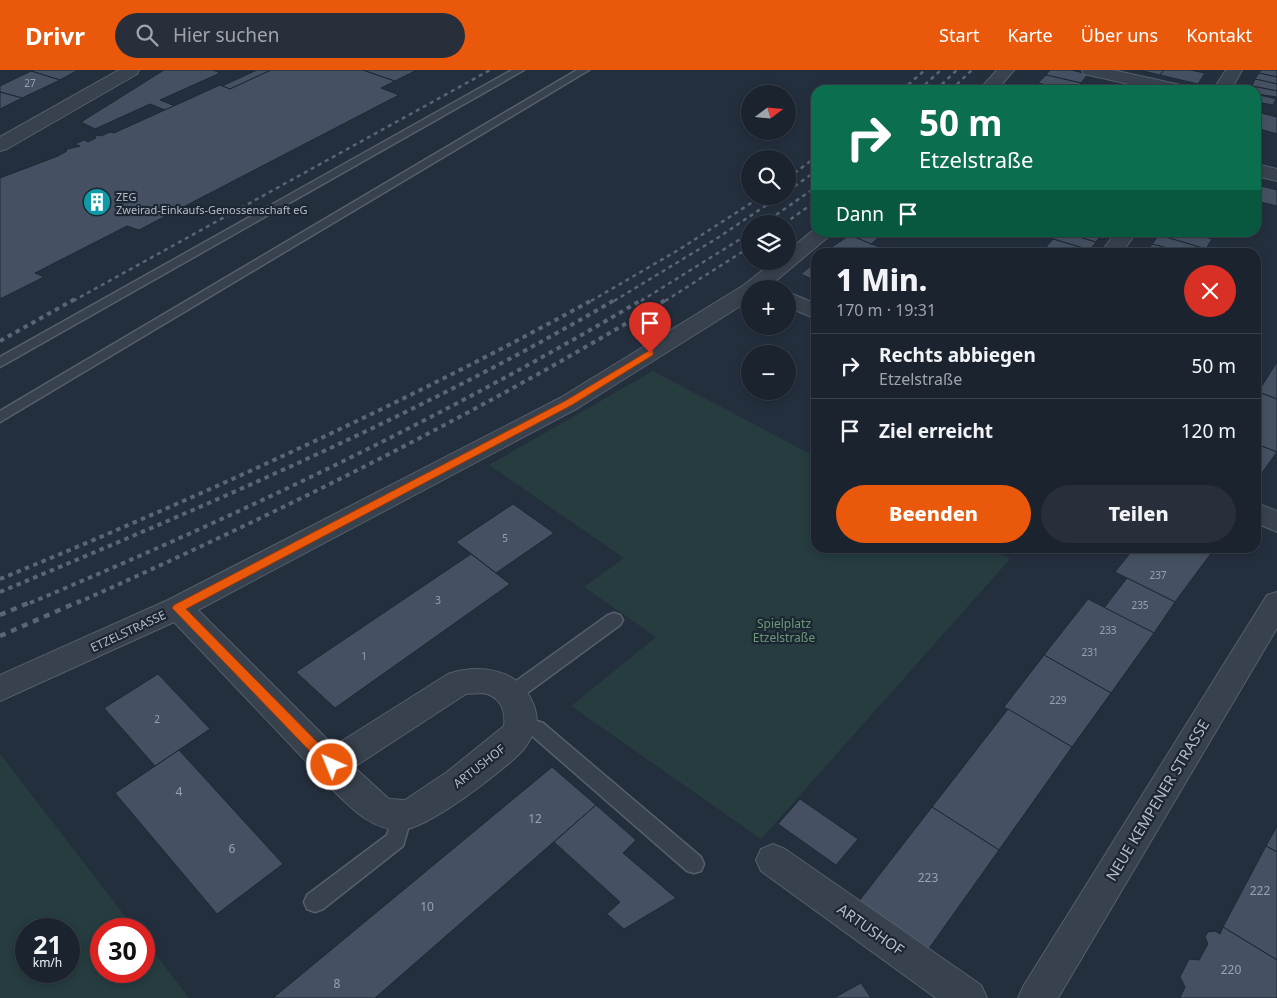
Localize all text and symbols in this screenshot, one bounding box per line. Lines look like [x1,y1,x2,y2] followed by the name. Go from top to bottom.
[115,13,465,58] search box
[25,19,85,52] text: Drivr
[133,21,161,49] icon: search
[173,22,280,48] text: Hier suchen
[939,23,979,47] text: Start
[1007,23,1053,47] text: Karte
[1081,23,1158,47] text: Über uns
[1186,23,1252,47] text: Kontakt
[24,76,36,90] house number: 27
[741,85,796,140] north arrow
[741,85,796,400] map controls
[919,99,1002,146] text: 50 m
[836,105,901,170] icon: right
[919,144,1033,174] text: Etzelstraße
[741,150,796,205] button: search
[82,187,112,217] building icon: ZEG Zweirad-Einkaufs-Genossenschaft eG
[116,189,308,217] place label: ZEG Zweirad-Einkaufs-Genossenschaft eG
[894,200,922,228] icon: arrive
[836,201,884,227] text: Dann
[741,215,796,270] button: layers
[836,259,927,300] text: 1 Min.
[1184,265,1236,317] button: close
[741,280,796,335] button: +
[836,299,936,321] text: 170 m · 19:31
[629,302,671,353] pin
[636,309,664,337] icon: arrive
[879,342,1036,368] text: Rechts abbiegen
[741,345,796,400] button: −
[836,352,864,380] icon: right
[1192,353,1236,379] text: 50 m
[879,368,962,390] text: Etzelstraße
[836,417,864,445] icon: arrive
[879,418,993,444] text: Ziel erreicht
[1181,418,1236,444] text: 120 m
[836,485,1031,543] button: Beenden
[1041,485,1236,543] button: Teilen
[502,531,508,545] house number: 5
[1149,568,1167,582] house number: 237
[435,593,441,607] house number: 3
[1131,598,1149,612] house number: 235
[88,606,168,656] street label: ETZELSTRASSE
[753,615,815,646] park label: Spielplatz Etzelstraße
[1099,623,1117,637] house number: 233
[1081,645,1099,659] house number: 231
[361,649,367,663] house number: 1
[1049,693,1067,707] house number: 229
[154,712,160,726] house number: 2
[1101,716,1213,884] street label: NEUE KEMPENER STRASSE
[305,738,357,790] position arrow
[449,740,509,792] street label: ARTUSHOF
[176,783,183,800] house number: 4
[528,810,542,827] house number: 12
[229,840,236,857] house number: 6
[918,869,938,886] house number: 223
[1250,882,1270,899] house number: 222
[420,898,434,915] house number: 10
[834,899,908,959] street label: ARTUSHOF
[90,918,155,983] speed limit sign: 30
[33,927,62,961] text: 21
[33,954,62,971] text: km/h
[1221,961,1241,978] house number: 220
[334,975,341,992] house number: 8

